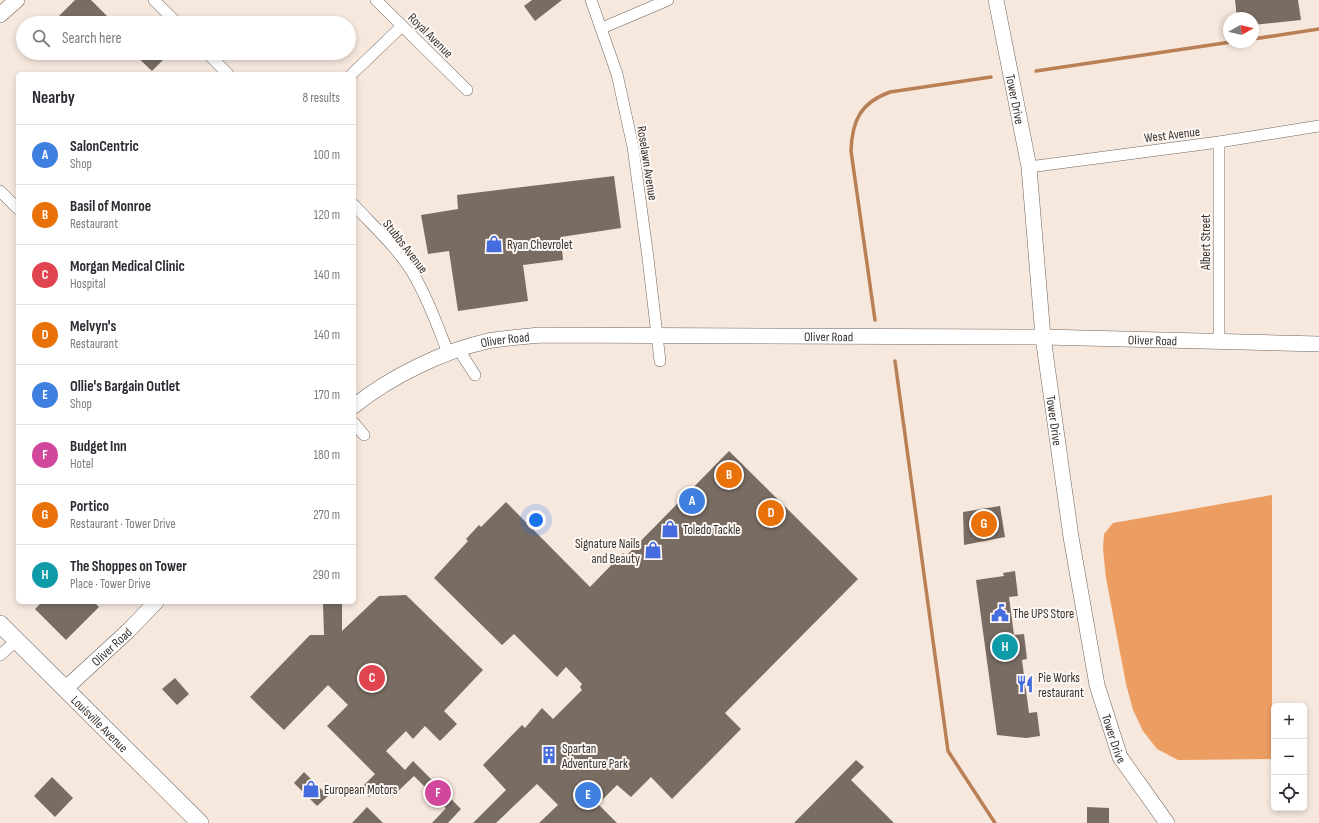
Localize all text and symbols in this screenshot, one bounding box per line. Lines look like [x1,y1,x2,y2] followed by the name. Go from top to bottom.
[404,10,456,62] street label: Royal Avenue
[1223,12,1259,48] north arrow
[16,16,356,60] search box
[30,27,52,49] icon: search
[62,29,122,48] text: Search here
[1002,73,1027,126] street label: Tower Drive
[32,88,75,108] text: Nearby
[302,90,340,106] text: 8 results
[1143,124,1201,146] street label: West Avenue
[633,125,661,202] street label: Roselawn Avenue
[70,137,139,156] text: SalonCentric
[42,147,48,163] text: A
[313,147,340,163] text: 100 m
[70,156,92,172] text: Shop
[70,197,151,216] text: Basil of Monroe
[42,207,48,223] text: B
[314,207,340,223] text: 120 m
[1198,214,1214,271] street label: Albert Street
[70,216,118,232] text: Restaurant
[379,216,431,277] street label: Stubbs Avenue
[484,234,504,254] shop icon: Ryan Chevrolet
[507,237,573,253] place label: Ryan Chevrolet
[70,257,185,276] text: Morgan Medical Clinic
[42,267,48,283] text: C
[314,267,340,283] text: 140 m
[70,276,106,292] text: Hospital
[70,317,116,336] text: Melvyn's
[42,327,48,343] text: D
[314,327,340,343] text: 140 m
[479,329,530,351] street label: Oliver Road
[804,329,853,345] street label: Oliver Road
[1128,332,1177,349] street label: Oliver Road
[70,336,118,352] text: Restaurant
[70,377,180,396] text: Ollie's Bargain Outlet
[42,387,48,403] text: E
[314,387,340,403] text: 170 m
[1042,394,1065,447] street label: Tower Drive
[70,396,92,412] text: Shop
[70,437,127,456] text: Budget Inn
[42,447,48,463] text: F
[314,447,340,463] text: 180 m
[70,456,94,472] text: Hotel
[716,460,742,490] pin: B
[679,486,705,516] pin: A
[70,497,109,516] text: Portico
[758,498,784,528] pin: D
[42,507,48,523] text: G
[313,507,340,523] text: 270 m
[971,509,997,539] pin: G
[526,510,546,530] your location
[70,516,176,532] text: Restaurant · Tower Drive
[660,519,680,539] shop icon: Toledo Tackle
[683,522,741,538] place label: Toledo Tackle
[575,536,640,567] place label: Signature Nails and Beauty
[643,540,663,560] shop icon: Signature Nails and Beauty
[70,557,187,576] text: The Shoppes on Tower
[42,567,48,583] text: H
[313,567,340,583] text: 290 m
[70,576,151,592] text: Place · Tower Drive
[990,603,1010,623] public building icon: The UPS Store
[1013,606,1074,622] place label: The UPS Store
[89,625,136,670] street label: Oliver Road
[992,632,1018,662] pin: H
[359,663,385,693] pin: C
[1038,670,1084,701] place label: Pie Works restaurant
[1015,674,1035,694] restaurant icon: Pie Works restaurant
[67,692,131,756] street label: Louisville Avenue
[1271,703,1307,811] map controls
[1271,703,1307,739] button: +
[1098,712,1129,767] street label: Tower Drive
[1271,739,1307,775] button: −
[561,741,628,772] place label: Spartan Adventure Park
[539,745,559,765] building icon: Spartan Adventure Park
[1271,775,1307,811] button: locate
[425,778,451,808] pin: F
[301,779,321,799] shop icon: European Motors
[575,780,601,810] pin: E
[324,782,398,798] place label: European Motors

